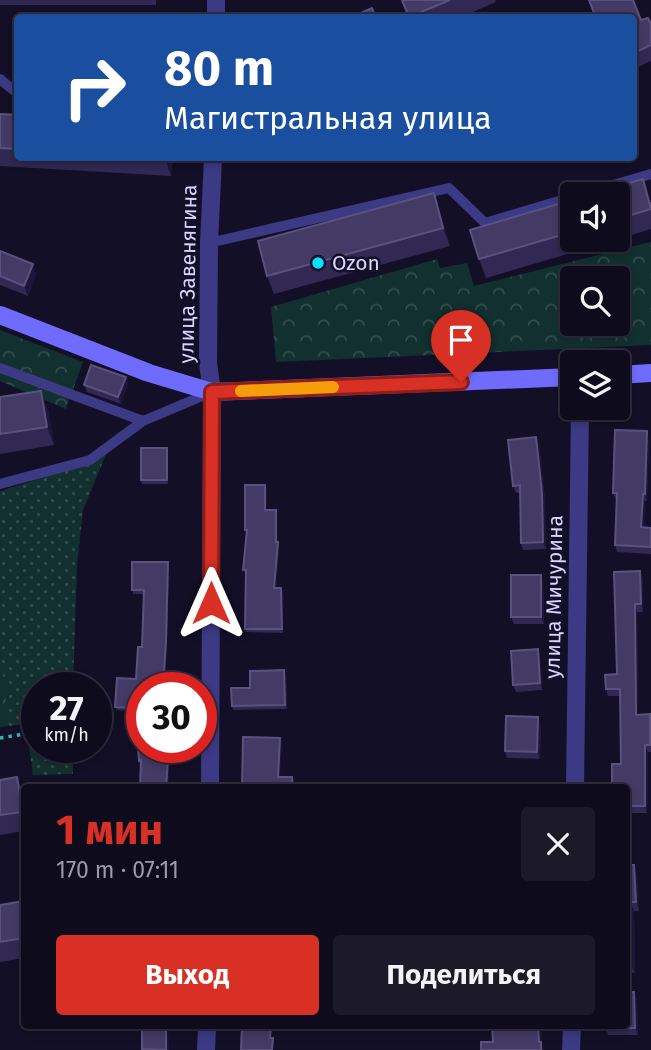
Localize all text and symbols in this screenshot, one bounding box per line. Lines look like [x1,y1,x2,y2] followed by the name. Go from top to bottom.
[164,39,274,98] text: 80 m
[49,42,140,133] icon: right
[164,99,492,137] text: Магистральная улица
[560,182,630,420] map controls
[560,182,630,252] button: sound
[173,184,203,364] street label: улица Завенягина
[332,250,380,276] place label: Ozon
[310,255,326,271] marker: Ozon
[560,266,630,336] button: search
[431,310,491,382] pin
[442,321,480,359] icon: arrive
[560,350,630,420] button: layers
[540,515,568,679] street label: улица Мичурина
[174,566,248,640] position arrow
[126,672,217,763] speed limit sign: 30
[49,687,84,729] text: 27
[44,724,89,746] text: km/h
[56,805,163,855] text: 1 мин
[521,807,595,881] button: close
[56,856,179,884] text: 170 m · 07:11
[56,935,319,1015] button: Выход
[333,935,595,1015] button: Поделиться

